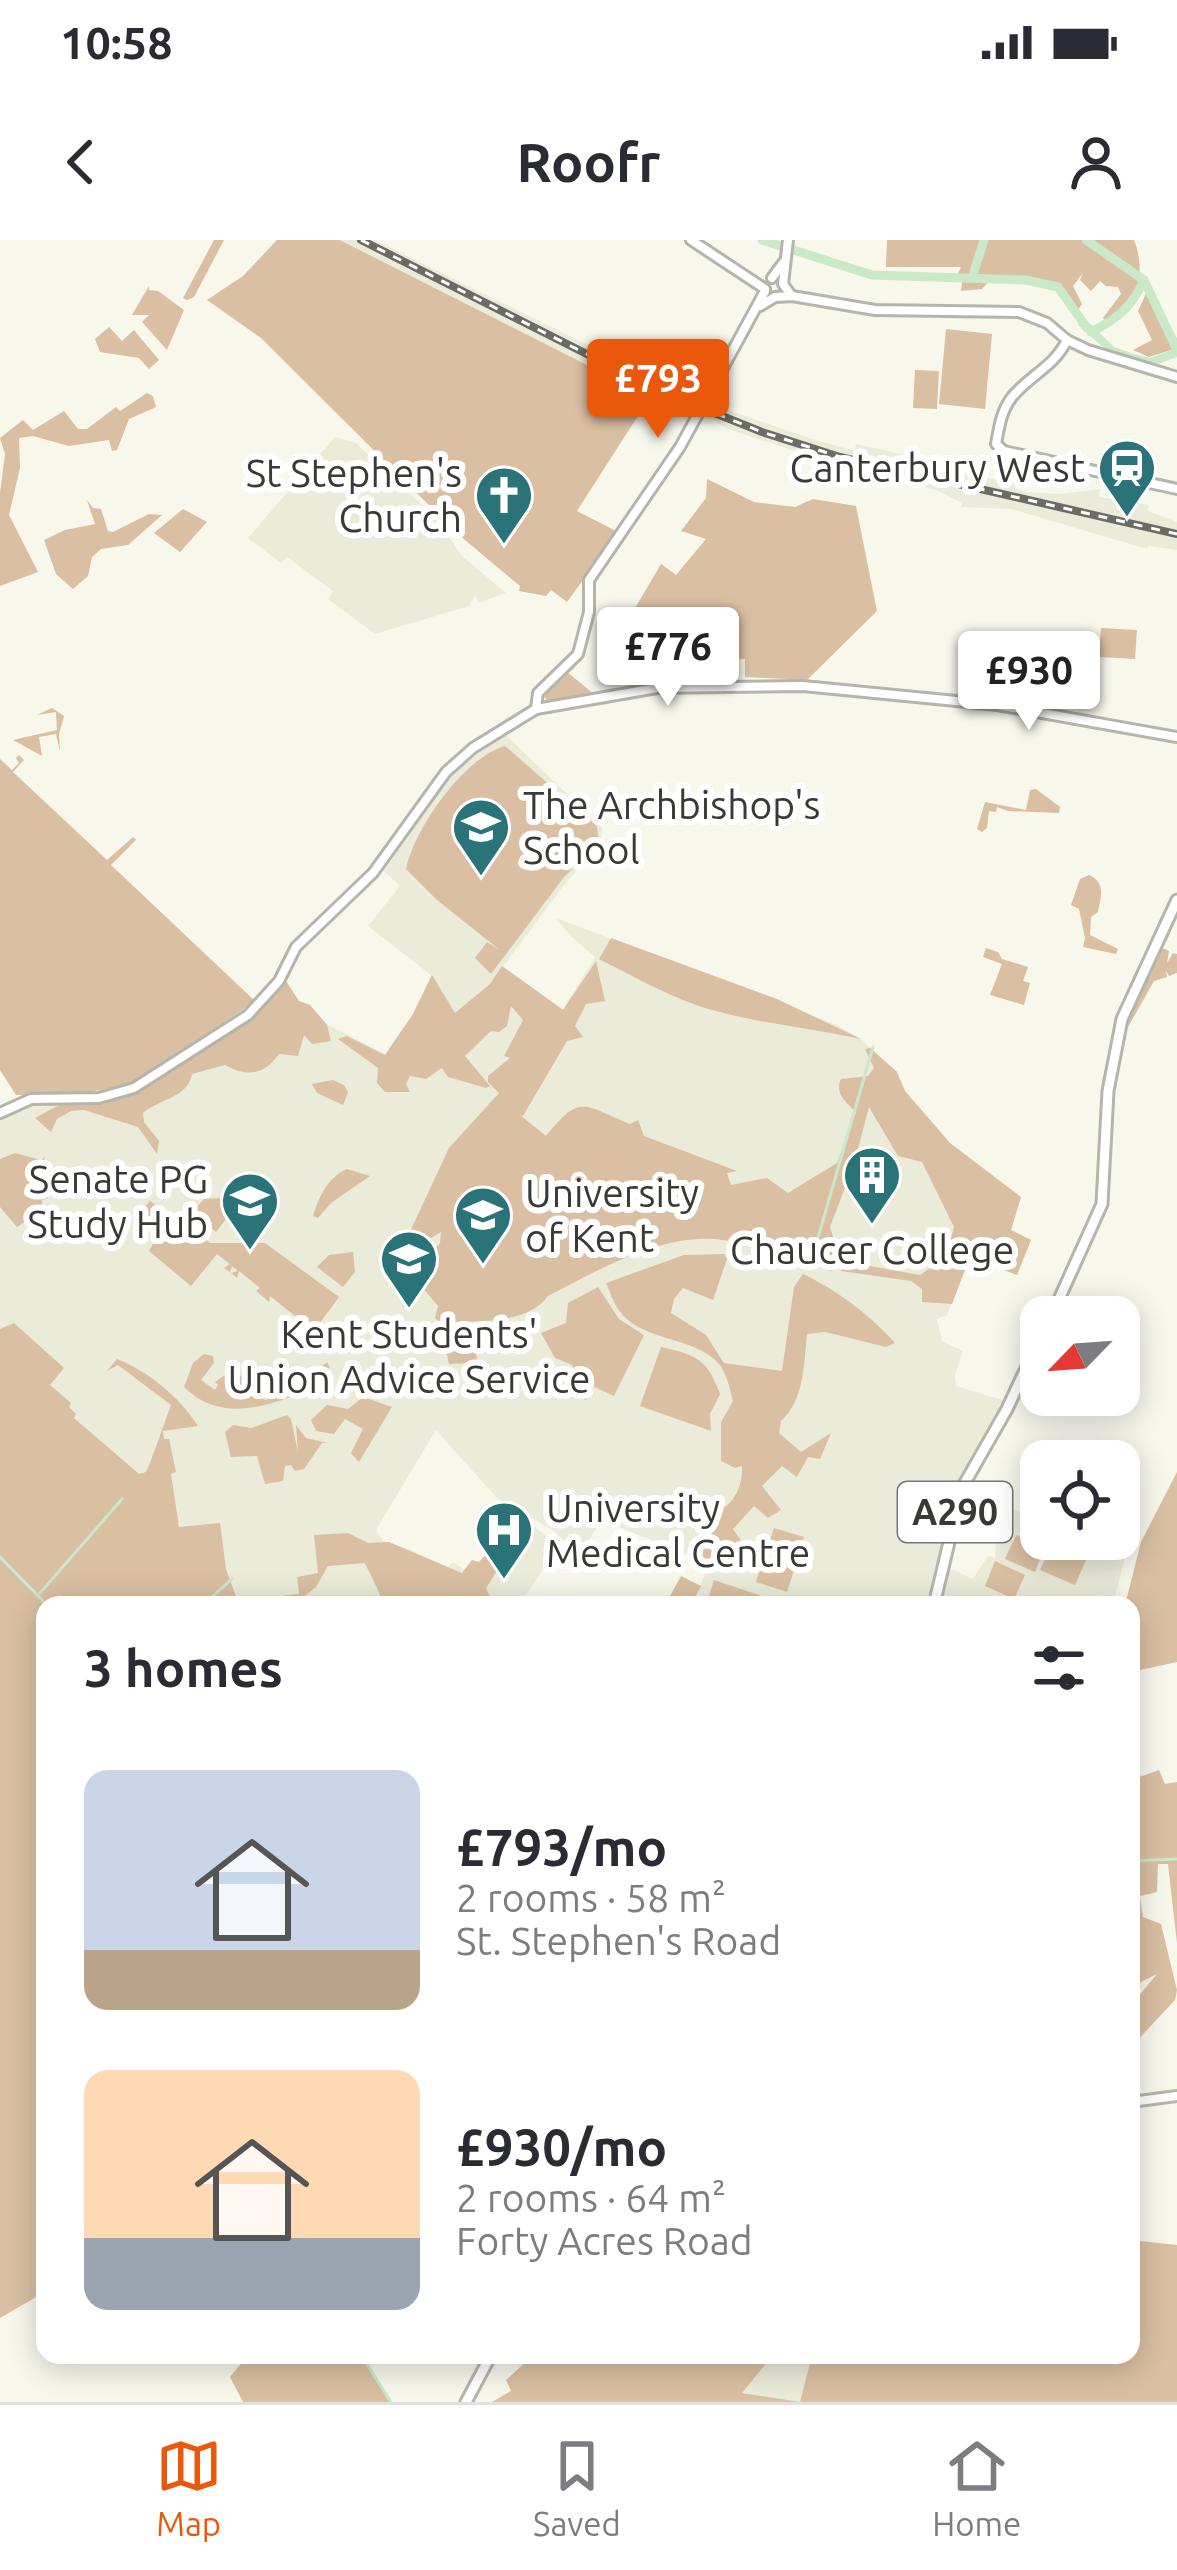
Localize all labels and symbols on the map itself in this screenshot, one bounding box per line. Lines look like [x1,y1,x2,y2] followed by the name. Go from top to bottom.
[587,339,729,441] pin: £793
[1096,437,1158,519] station icon: Canterbury West
[789,446,1085,489] place label: Canterbury West
[246,451,462,539] place label: St Stephen's Church
[473,464,535,546] church icon: St Stephen's Church
[597,607,739,709] pin: £776
[958,631,1100,733] pin: £930
[523,783,821,871] place label: The Archbishop's School
[450,796,512,878] school or university icon: The Archbishop's School
[841,1144,903,1226] building icon: Chaucer College
[27,1157,208,1245] place label: Senate PG Study Hub
[219,1170,281,1252] school or university icon: Senate PG Study Hub
[525,1171,699,1259] place label: University of Kent
[452,1184,514,1266] school or university icon: University of Kent
[378,1228,440,1310] school or university icon: Kent Students' Union Advice Service
[730,1228,1014,1271] place label: Chaucer College
[1020,1296,1140,1416] north arrow
[227,1312,591,1400] place label: Kent Students' Union Advice Service
[898,1482,1012,1542] road number: A290
[546,1486,810,1574] place label: University Medical Centre
[473,1499,535,1581] hospital icon: University Medical Centre

